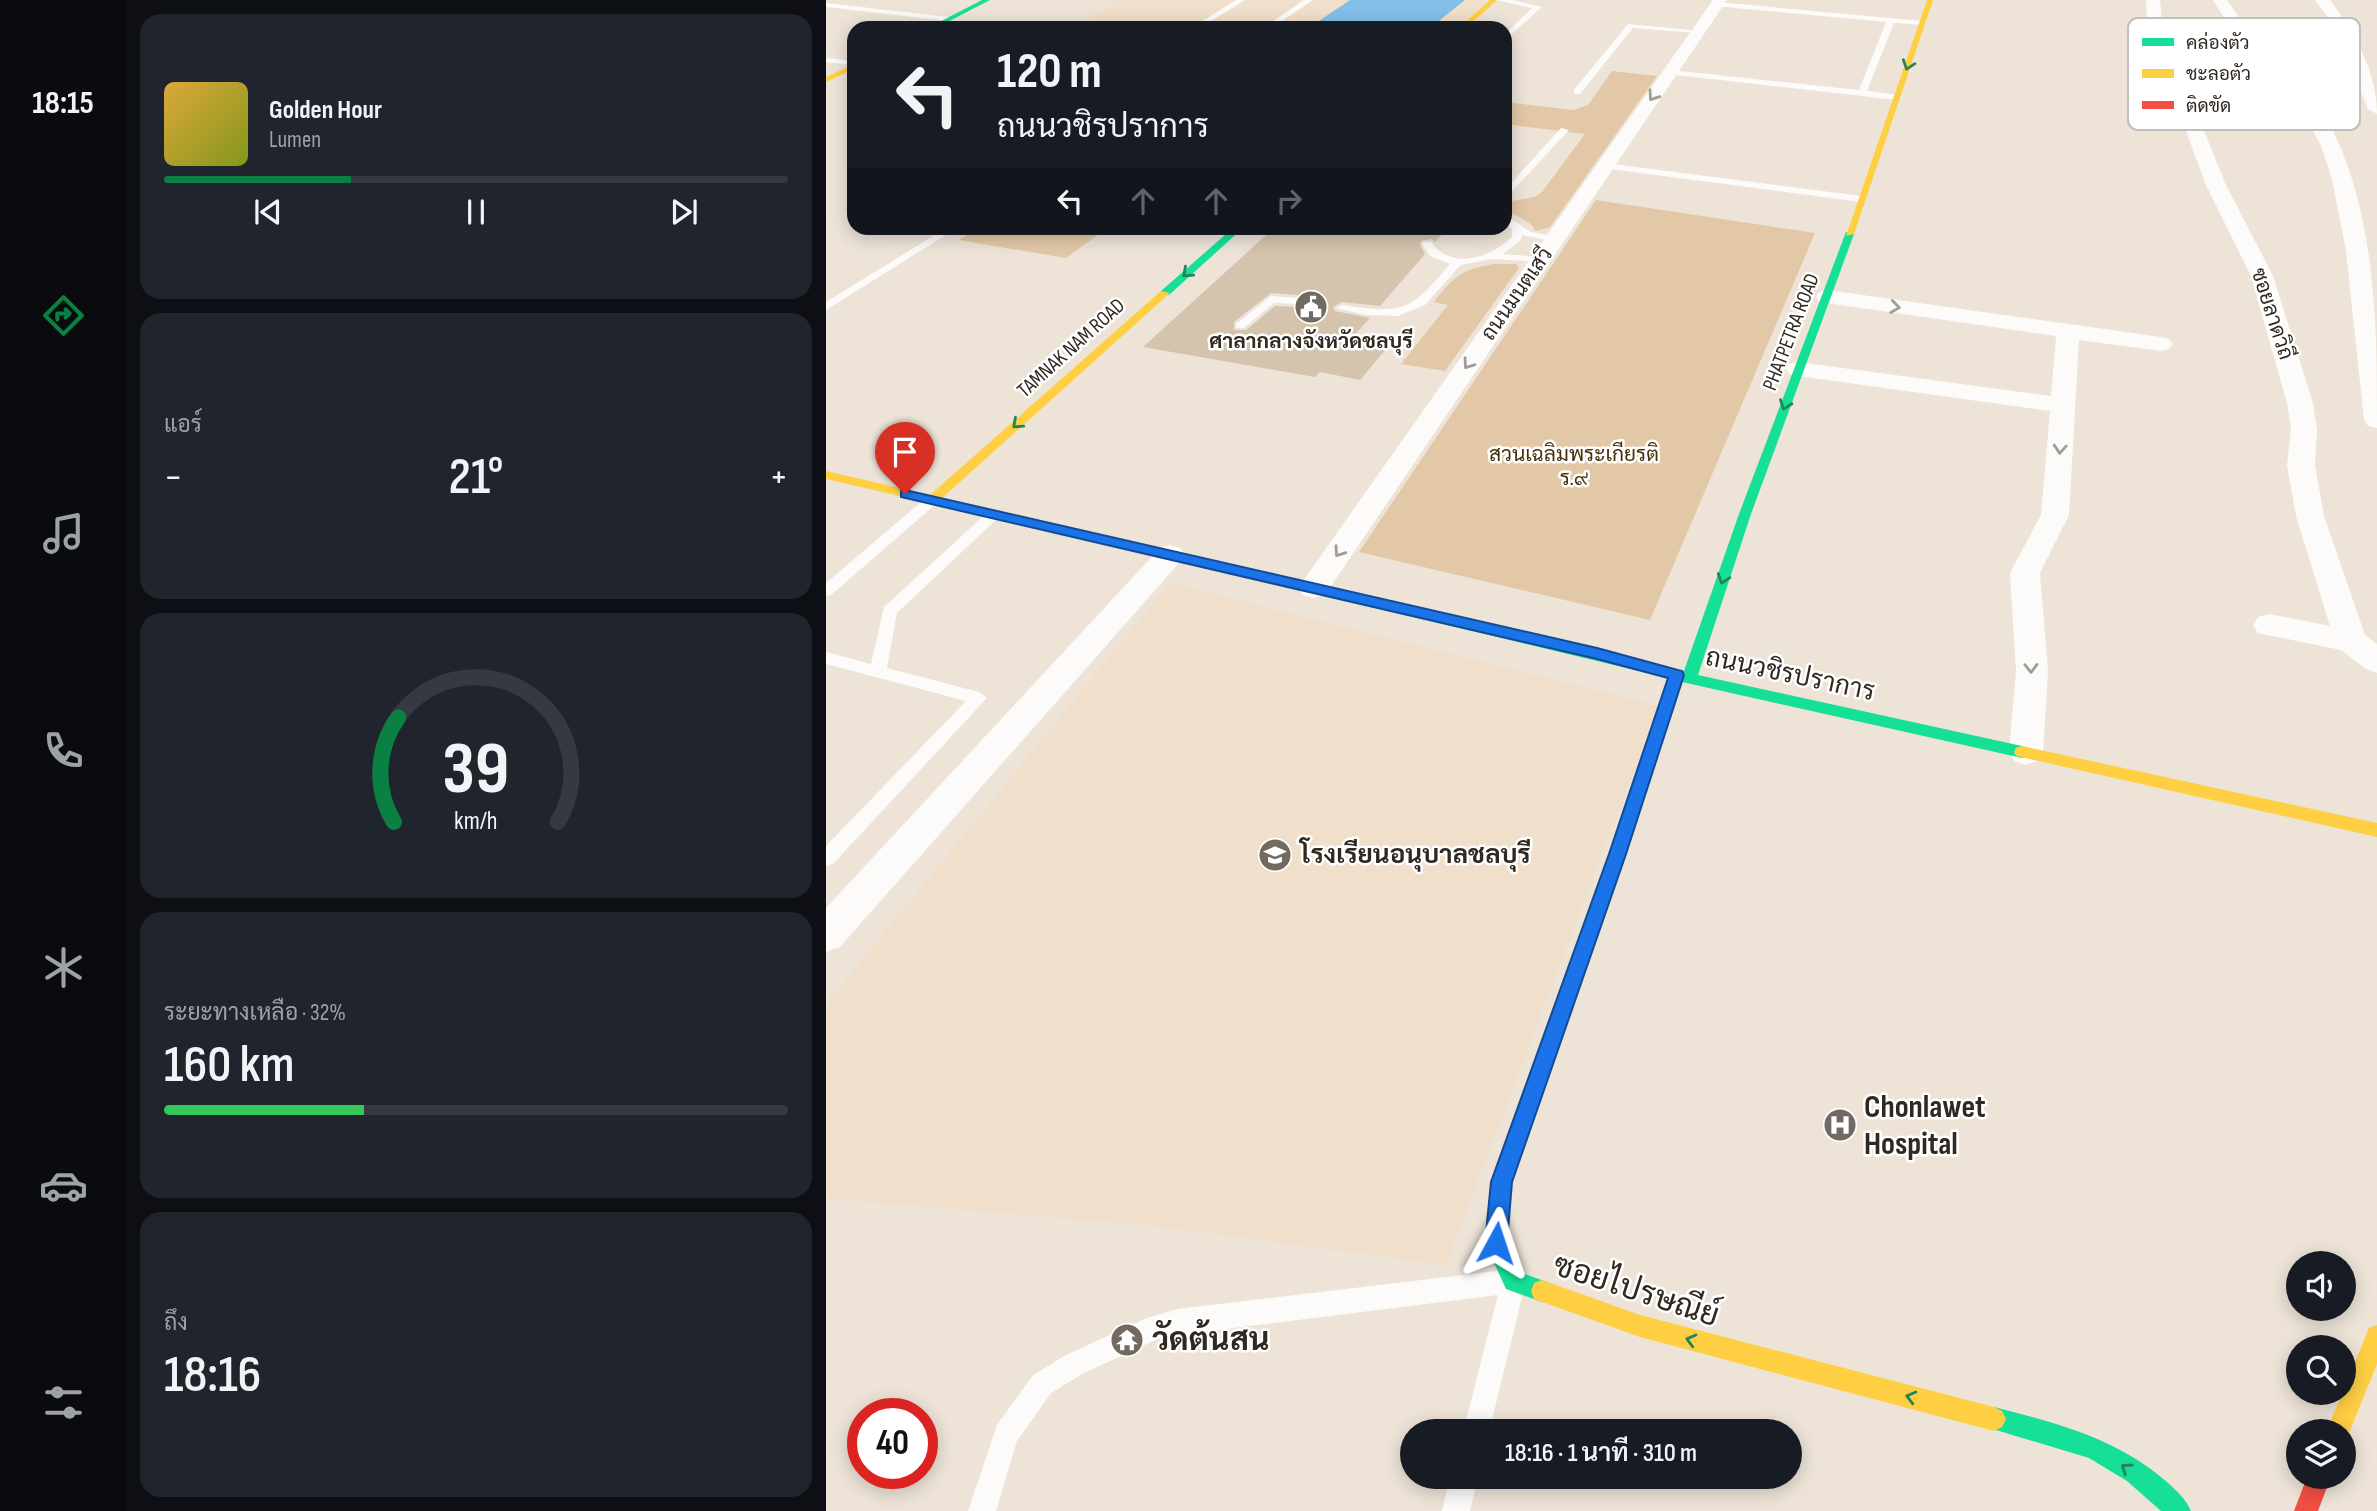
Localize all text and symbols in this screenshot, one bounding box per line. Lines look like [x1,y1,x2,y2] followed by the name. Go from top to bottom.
[2128,18,2360,130] legend
[2186,31,2250,55] text: คล่องตัว
[997,43,1102,102] text: 120 m
[882,49,973,140] icon: left
[1902,59,1916,71] one-way arrow
[2186,63,2251,86] text: ชะลอตัว
[32,84,94,123] text: 18:15
[1649,88,1661,101] one-way arrow
[269,95,382,126] text: Golden Hour
[2186,95,2231,118] text: ติดขัด
[997,108,1209,147] text: ถนนวชิรปราการ
[269,126,321,154] text: Lumen
[1051,182,1089,220] icon: left
[1124,182,1162,220] icon: ahead
[1197,182,1235,220] icon: ahead
[1270,182,1308,220] icon: right
[249,193,287,231] icon: previous
[457,193,495,231] icon: pause
[665,193,703,231] icon: next
[1475,242,1558,345] street label: ถนนมนตเสวี
[1182,265,1195,277] one-way arrow
[2245,265,2300,363] street label: ซอยลาดวิถี
[1757,270,1825,394] street label: PHATPETRA ROAD
[1292,288,1330,326] public building icon: ศาลากลางจังหวัดชลบุรี
[39,291,88,340] icon: directions
[1012,293,1130,403] street label: TAMNAK NAM ROAD
[1889,299,1901,314] one-way arrow
[1209,328,1413,356] place label: ศาลากลางจังหวัดชลบุรี
[1463,357,1476,370] one-way arrow
[1779,399,1793,411] one-way arrow
[164,411,202,439] text: แอร์
[1012,416,1025,428] one-way arrow
[875,422,935,494] pin
[886,433,924,471] icon: arrive
[1489,441,1659,491] park label: สวนเฉลิมพระเกียรติ ร.๙
[2053,443,2068,454] one-way arrow
[449,446,503,509] text: 21°
[164,455,183,500] text: −
[769,455,788,500] text: +
[39,509,88,558] icon: music
[1335,544,1347,557] one-way arrow
[1717,572,1731,584] one-way arrow
[1703,641,1878,708] street label: ถนนวชิรปราการ
[2023,663,2039,674] one-way arrow
[39,726,88,775] icon: phone
[442,726,510,814] text: 39
[454,805,498,836] text: km/h
[1256,836,1294,874] school or university icon: โรงเรียนอนุบาลชลบุรี
[1298,837,1530,872] place label: โรงเรียนอนุบาลชลบุรี
[39,943,88,992] icon: climate
[164,999,346,1027] text: ระยะทางเหลือ · 32%
[164,1034,295,1097] text: 160 km
[1864,1088,1986,1164] place label: Chonlawet Hospital
[1821,1106,1859,1144] hospital icon: Chonlawet Hospital
[39,1161,88,1210] icon: car
[1459,1206,1533,1280] position arrow
[1548,1243,1725,1336] street label: ซอยไปรษณีย์
[2286,1251,2356,1489] map controls
[2286,1251,2356,1321] button: sound
[164,1309,188,1337] text: ถึง
[1152,1319,1270,1360] place label: วัดต้นสน
[1108,1321,1146,1359] temple icon: วัดต้นสน
[1685,1334,1697,1348] one-way arrow
[2286,1335,2356,1405] button: search
[164,1344,261,1407] text: 18:16
[39,1378,88,1427] icon: filters
[1905,1391,1917,1405] one-way arrow
[847,1398,938,1489] speed limit sign: 40
[2286,1419,2356,1489] button: layers
[1505,1438,1697,1469] text: 18:16 · 1 นาที · 310 m
[2121,1464,2134,1476] one-way arrow

